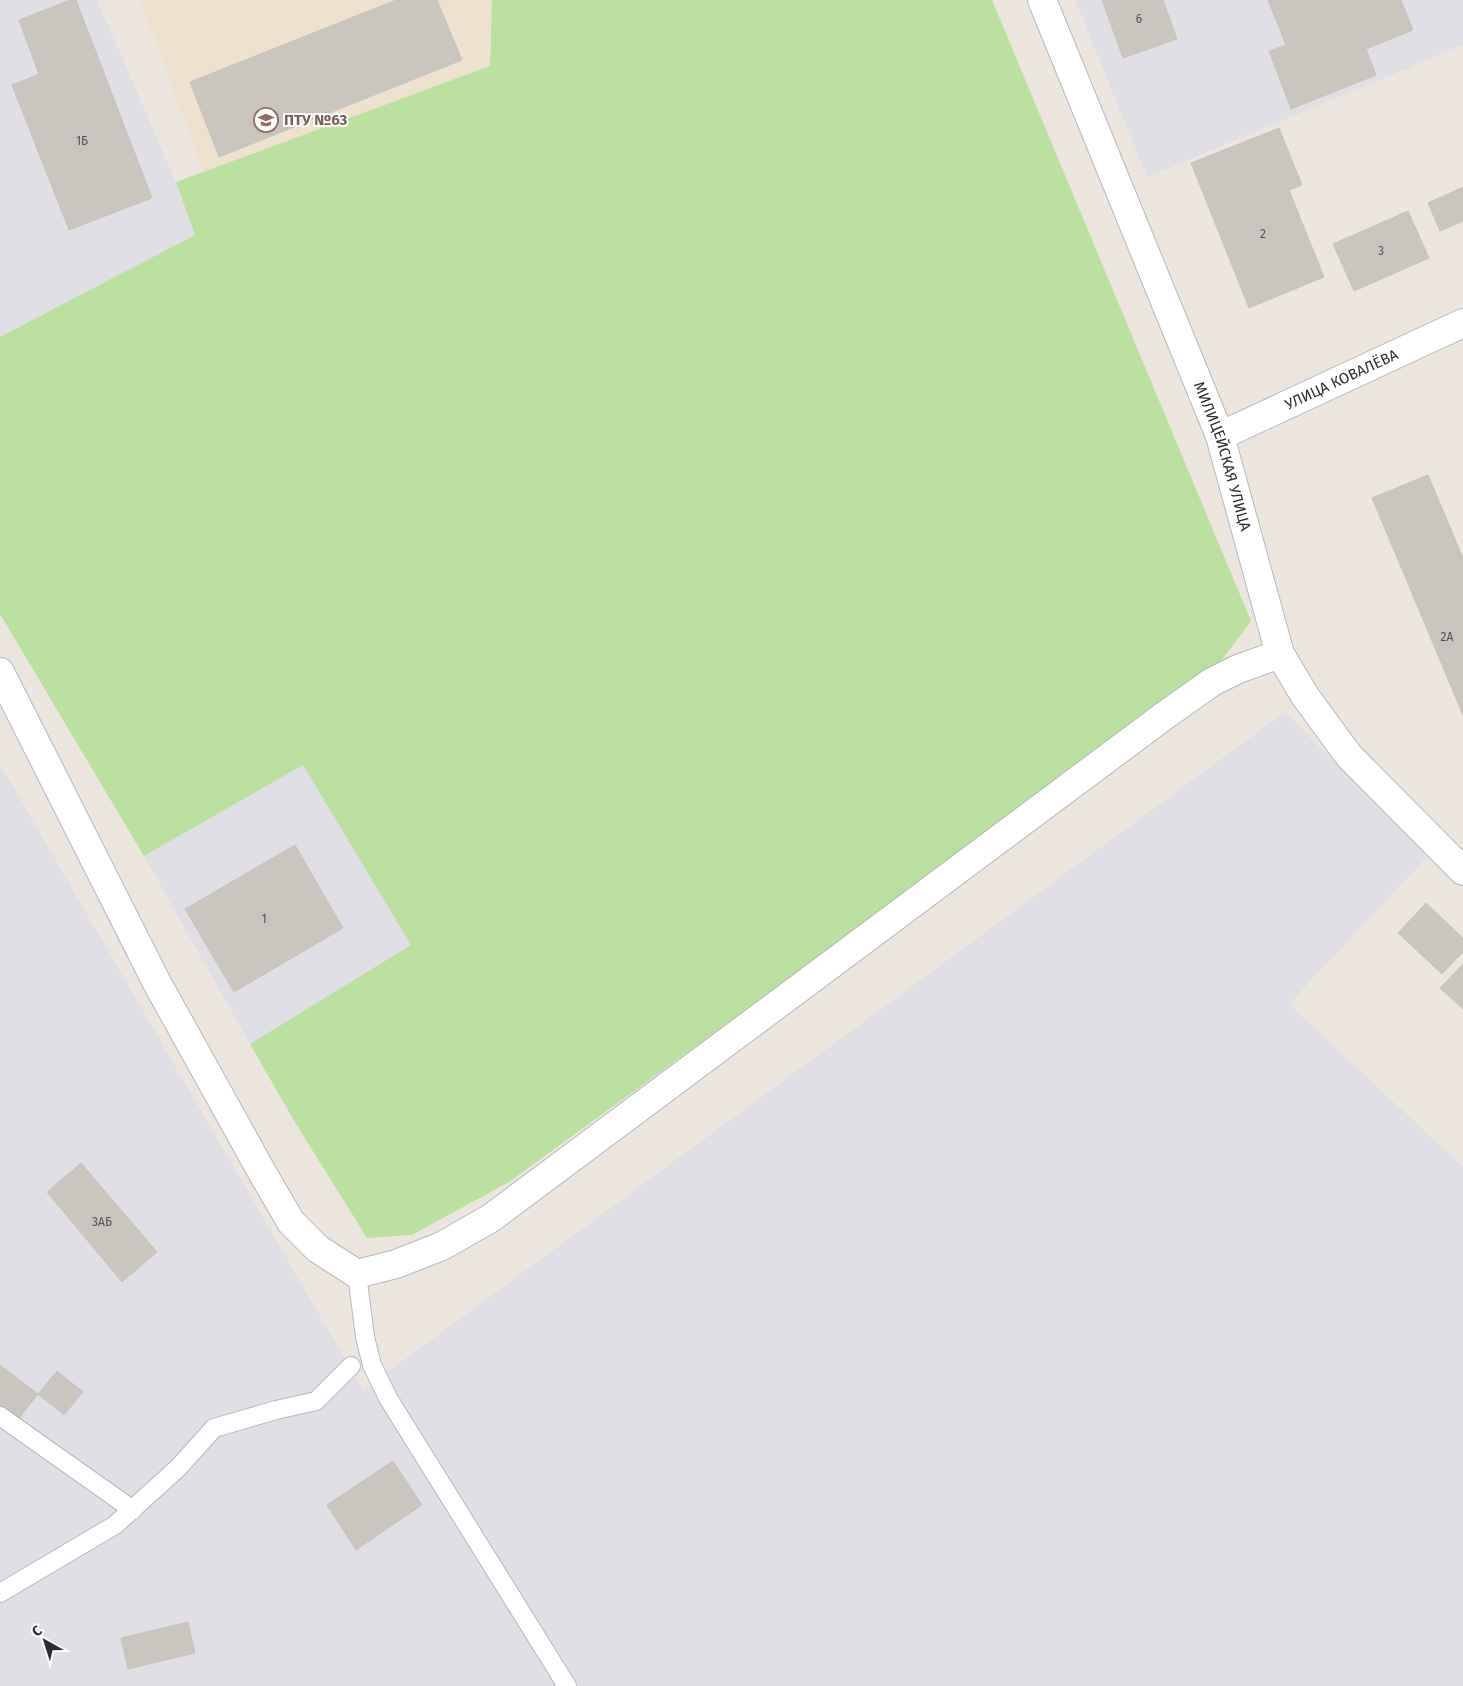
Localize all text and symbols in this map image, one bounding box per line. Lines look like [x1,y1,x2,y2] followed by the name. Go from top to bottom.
[1136,12,1142,26] house number: 6
[253,107,279,133] school or university icon: ПТУ №63
[284,111,348,129] place label: ПТУ №63
[76,134,88,148] house number: 1Б
[1260,227,1266,241] house number: 2
[1378,244,1384,258] house number: 3
[1282,345,1401,414] street label: УЛИЦА КОВАЛЁВА
[1190,379,1255,533] street label: МИЛИЦЕЙСКАЯ УЛИЦА
[1441,630,1454,644] house number: 2А
[261,912,267,926] house number: 1
[92,1215,112,1229] house number: 3АБ
[20,1616,70,1666] north arrow
[29,1622,46,1640] text: С

